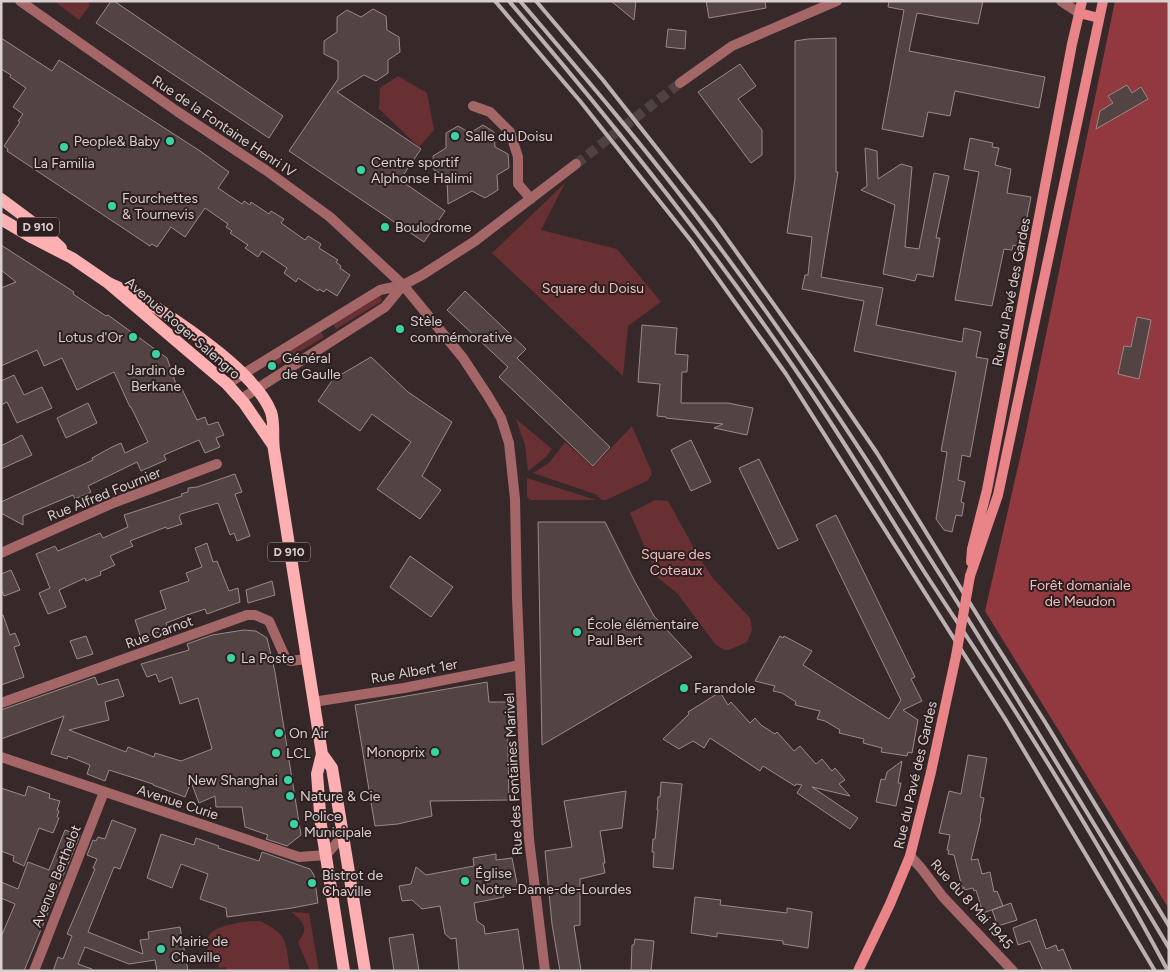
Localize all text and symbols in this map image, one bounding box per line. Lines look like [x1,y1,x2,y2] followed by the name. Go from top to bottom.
[149,72,299,181] street label: Rue de la Fontaine Henri IV
[465,128,553,145] place label: Salle du Doisu
[449,130,461,142] marker: Salle du Doisu
[74,133,161,150] place label: People& Baby
[164,135,176,147] marker: People& Baby
[58,141,70,153] marker: La Familia
[371,154,472,187] place label: Centre sportif Alphonse Halimi
[33,155,95,172] place label: La Familia
[355,164,367,176] marker: Centre sportif Alphonse Halimi
[122,190,198,223] place label: Fourchettes & Tournevis
[106,200,118,212] marker: Fourchettes & Tournevis
[989,216,1034,368] street label: Rue du Pavé des Gardes
[17,218,59,236] road number: D 910
[395,219,472,236] place label: Boulodrome
[379,221,391,233] marker: Boulodrome
[122,274,244,383] street label: Avenue Roger Salengro
[542,280,644,297] park label: Square du Doisu
[410,313,513,346] place label: Stèle commémorative
[394,323,406,335] marker: Stèle commémorative
[58,329,123,346] place label: Lotus d'Or
[127,331,139,343] marker: Lotus d'Or
[150,348,162,360] marker: Jardin de Berkane
[282,350,341,383] place label: Général de Gaulle
[266,360,278,372] marker: Général de Gaulle
[127,362,185,395] place label: Jardin de Berkane
[45,464,164,525] street label: Rue Alfred Fournier
[268,542,310,562] road number: D 910
[641,546,711,579] park label: Square des Coteaux
[1029,577,1131,610] park label: Forêt domaniale de Meudon
[123,612,195,653] street label: Rue Carnot
[587,616,699,649] place label: École élémentaire Paul Bert
[571,626,583,638] marker: École élémentaire Paul Bert
[241,650,295,667] place label: La Poste
[225,652,237,664] marker: La Poste
[369,655,459,687] street label: Rue Albert 1er
[694,680,756,697] place label: Farandole
[678,682,690,694] marker: Farandole
[501,692,526,856] street label: Rue des Fontaines Marivel
[890,700,941,851] street label: Rue du Pavé des Gardes
[289,725,329,742] place label: On Air
[273,727,285,739] marker: On Air
[366,744,425,761] place label: Monoprix
[286,745,311,762] place label: LCL
[429,746,441,758] marker: Monoprix
[270,747,282,759] marker: LCL
[187,772,278,789] place label: New Shanghai
[282,774,294,786] marker: New Shanghai
[135,781,221,824] street label: Avenue Curie
[300,788,381,805] place label: Nature & Cie
[284,790,296,802] marker: Nature & Cie
[304,808,372,841] place label: Police Municipale
[288,818,300,830] marker: Police Municipale
[28,822,85,930] street label: Avenue Berthelot
[927,856,1017,953] street label: Rue du 8 Mai 1945
[475,865,632,898] place label: Église Notre-Dame-de-Lourdes
[322,867,383,900] place label: Bistrot de Chaville
[459,875,471,887] marker: Église Notre-Dame-de-Lourdes
[306,877,318,889] marker: Bistrot de Chaville
[171,933,229,966] place label: Mairie de Chaville
[155,943,167,955] marker: Mairie de Chaville

